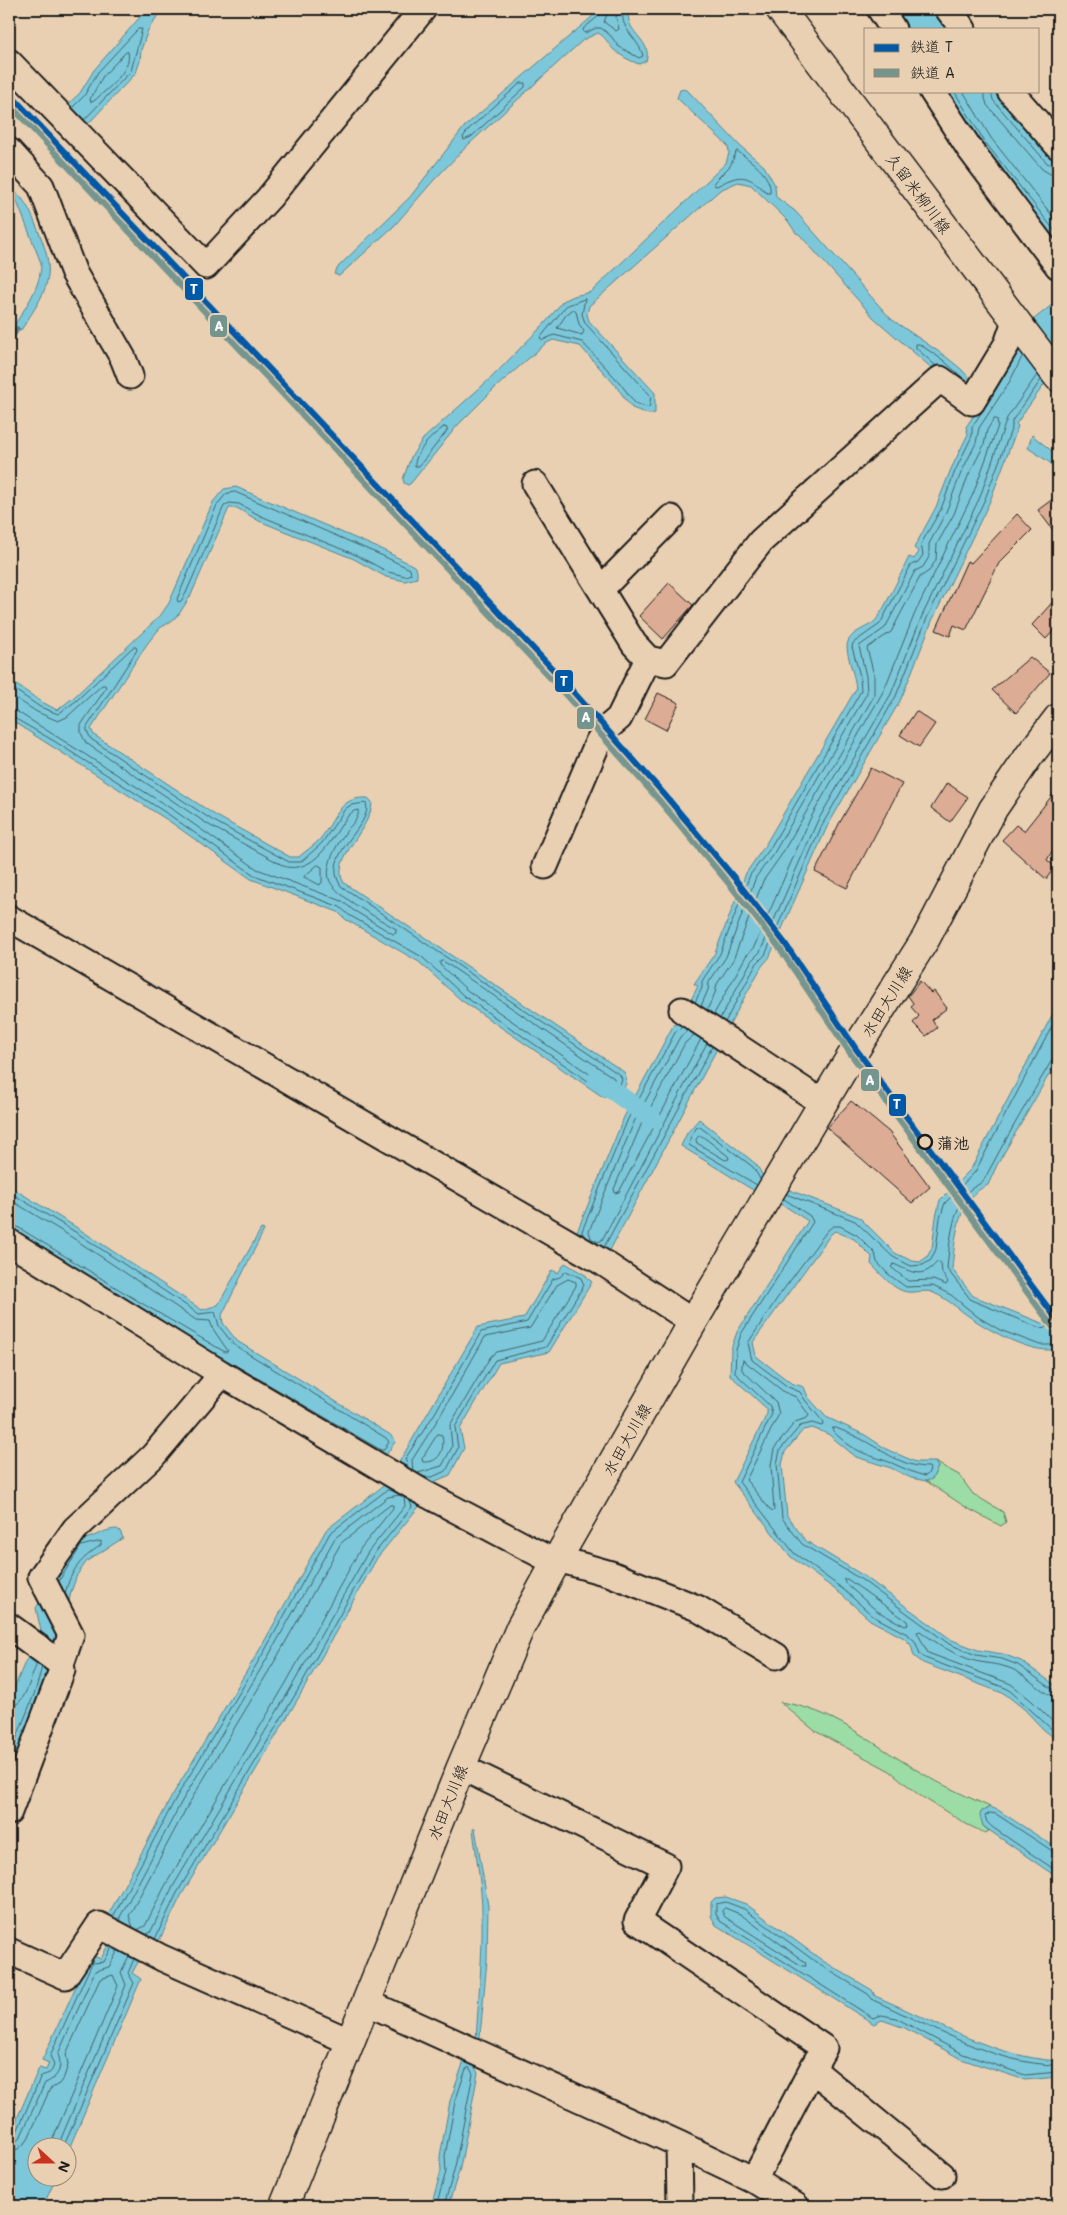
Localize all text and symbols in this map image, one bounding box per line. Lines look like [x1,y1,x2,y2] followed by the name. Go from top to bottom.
[864,28,1040,92] legend
[910,36,953,56] text: 鉄道 T
[910,62,955,82] text: 鉄道 A
[882,148,956,238] street label: 久留米柳川線
[184,277,204,301] line badge: T
[190,279,198,298] text: T
[209,314,228,338] line badge: A
[214,316,224,335] text: A
[554,669,574,693] line badge: T
[560,671,568,690] text: T
[576,706,595,730] line badge: A
[581,707,591,726] text: A
[856,962,916,1040] street label: 水田大川線
[860,1068,880,1092] line badge: A
[865,1070,875,1089] text: A
[888,1093,907,1117] line badge: T
[893,1094,901,1113] text: T
[937,1132,969,1153] place label: 蒲池
[917,1134,933,1150] marker: 蒲池
[597,1399,655,1479] street label: 水田大川線
[422,1761,472,1843] street label: 水田大川線
[28,2138,78,2188] north arrow
[54,2158,75,2175] text: N

